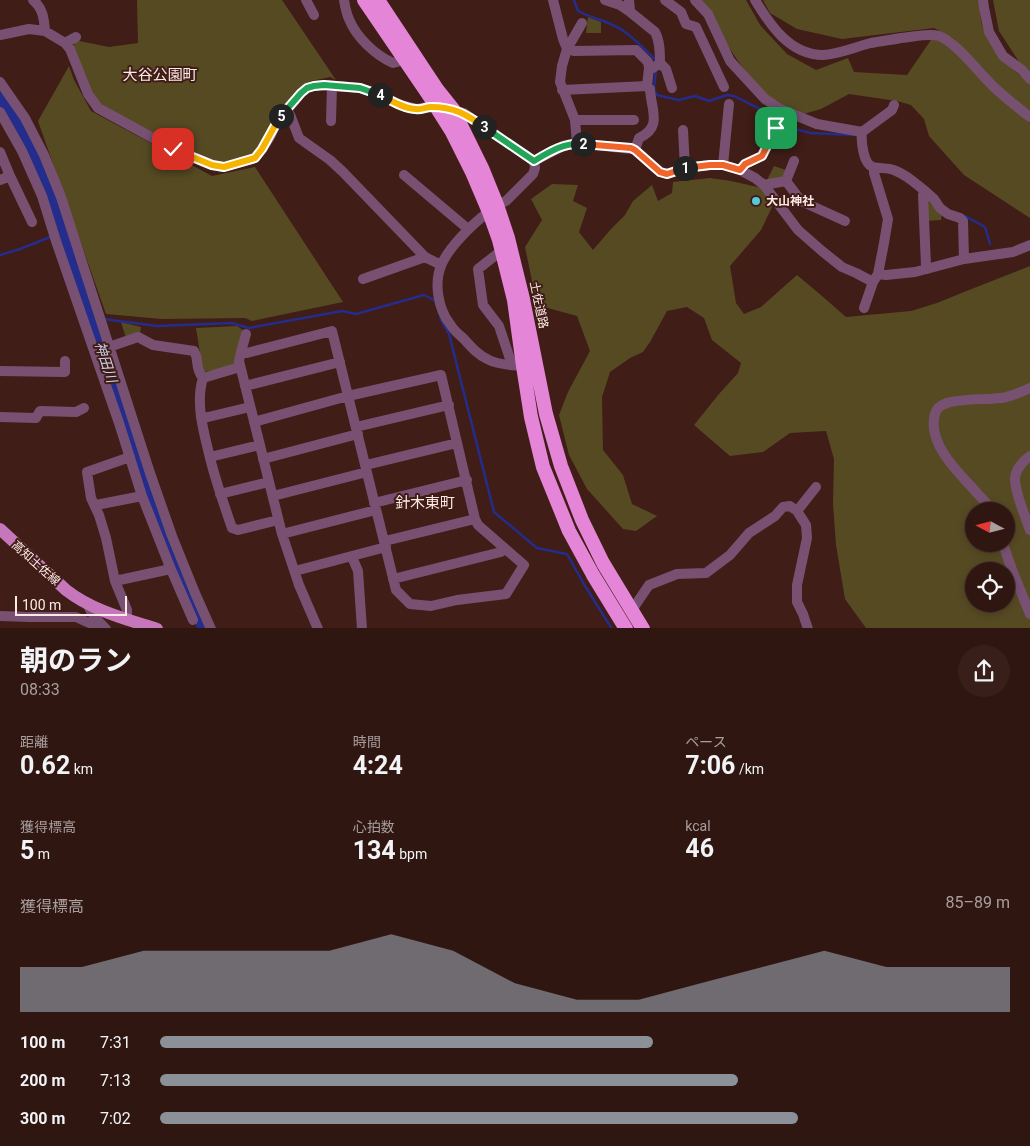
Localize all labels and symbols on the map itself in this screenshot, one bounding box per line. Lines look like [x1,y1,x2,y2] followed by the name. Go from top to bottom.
[122,66,198,84] district label: 大谷公園町
[368,82,392,108] pin: 4
[268,104,294,128] pin: 5
[755,107,797,149] pin
[472,114,496,140] pin: 3
[152,128,194,170] pin
[570,132,596,156] pin: 2
[672,156,698,180] pin: 1
[766,194,814,208] place label: 大山神社
[750,195,762,207] marker: 大山神社
[527,280,551,330] street label: 土佐道路
[92,340,121,386] water label: 神田川
[395,494,455,512] district label: 針木東町
[965,502,1015,552] north arrow
[9,538,63,588] street label: 高知土佐線
[15,594,128,617] scale bar

